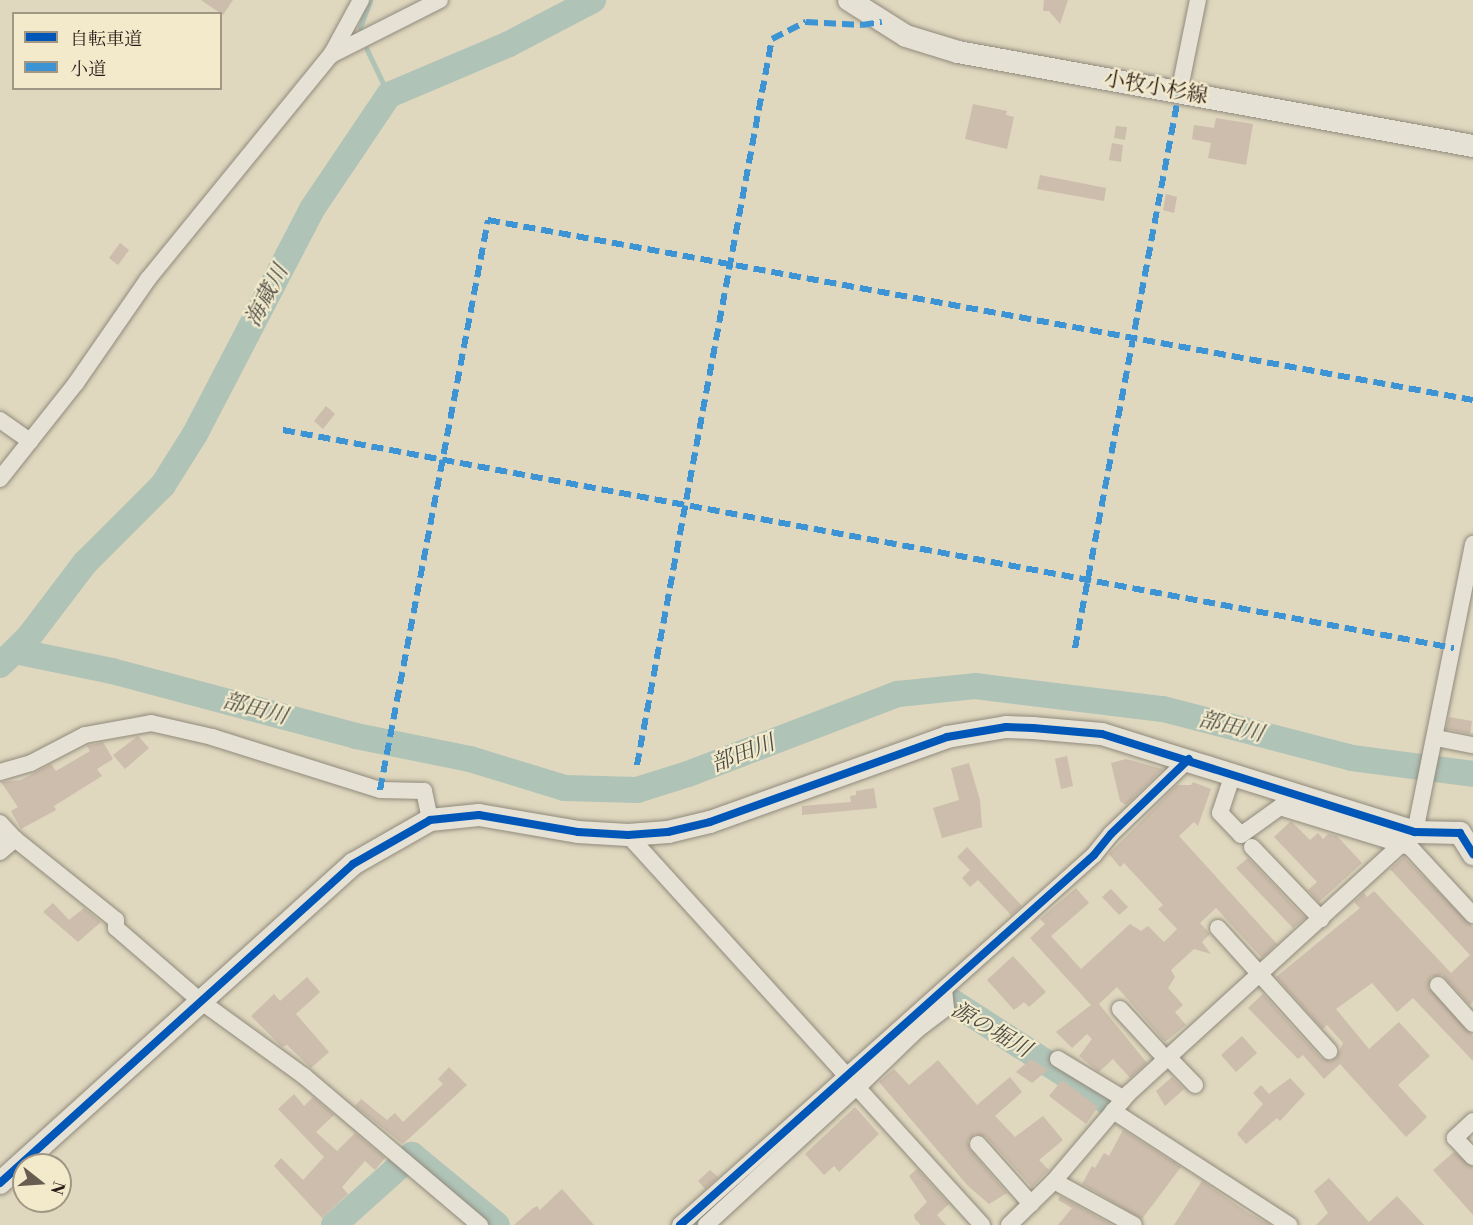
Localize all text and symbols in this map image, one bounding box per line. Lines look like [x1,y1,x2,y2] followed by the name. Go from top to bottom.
[12,12,222,90] legend
[70,28,142,51] text: 自転車道
[70,58,106,81] text: 小道
[1102,66,1210,110] street label: 小牧小杉線
[240,261,294,331] water label: 海蔵川
[220,688,290,730] water label: 部田川
[1196,706,1266,748] water label: 部田川
[707,730,779,778] water label: 部田川
[946,997,1036,1063] water label: 源の堀川
[12,1153,72,1213] north arrow
[46,1179,69,1197] text: N

